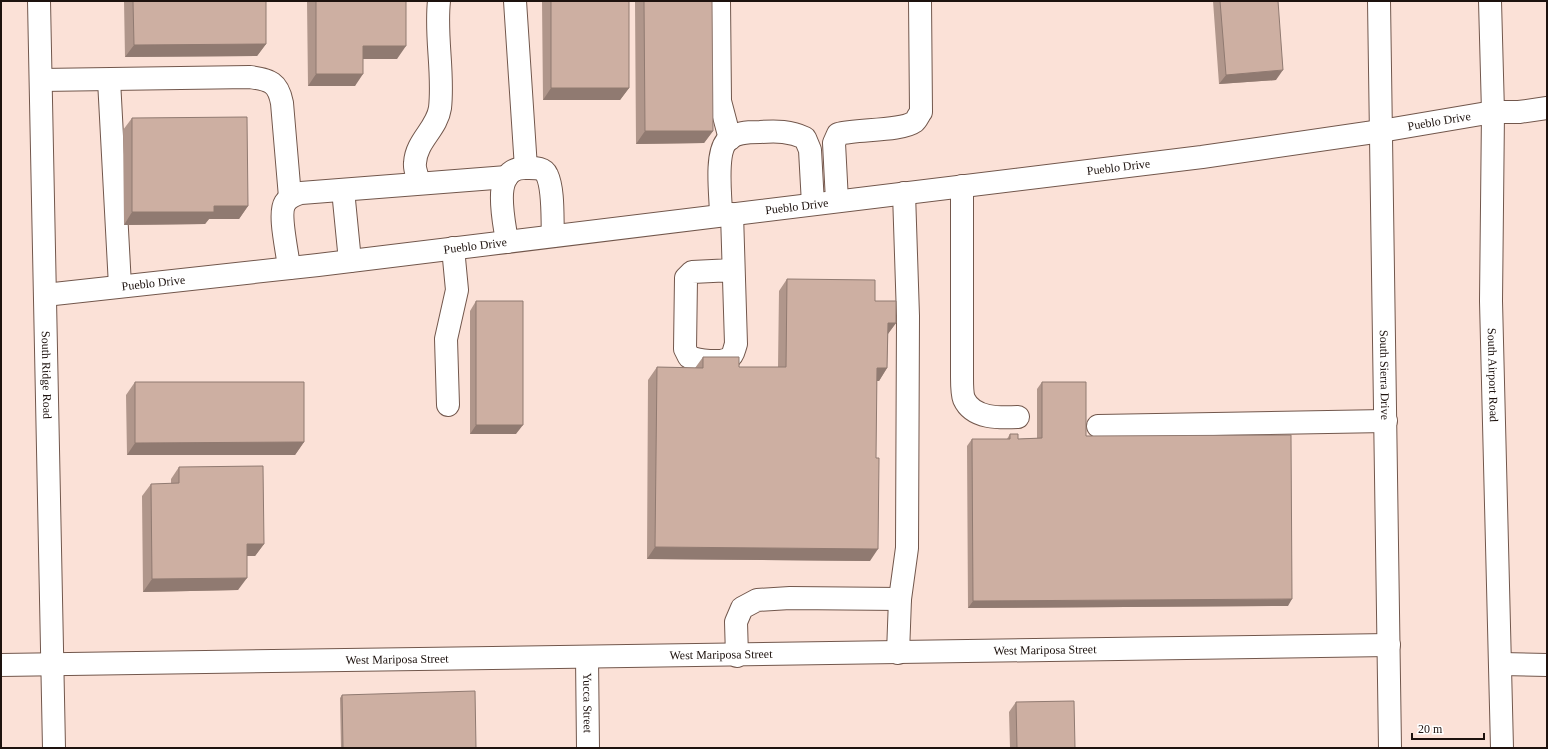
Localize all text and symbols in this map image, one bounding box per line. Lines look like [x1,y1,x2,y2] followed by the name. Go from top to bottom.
[1407,109,1472,133] street label: Pueblo Drive
[1086,156,1151,178] street label: Pueblo Drive
[764,196,829,217] street label: Pueblo Drive
[443,235,508,257] street label: Pueblo Drive
[121,273,186,294] street label: Pueblo Drive
[1485,328,1501,422] street label: South Airport Road
[1377,330,1392,420] street label: South Sierra Drive
[39,331,54,419] street label: South Ridge Road
[993,642,1097,658] street label: West Mariposa Street
[669,647,773,662] street label: West Mariposa Street
[345,652,449,667] street label: West Mariposa Street
[580,673,595,734] street label: Yucca Street
[1412,715,1484,741] scale bar
[1418,722,1443,736] text: 20 m

